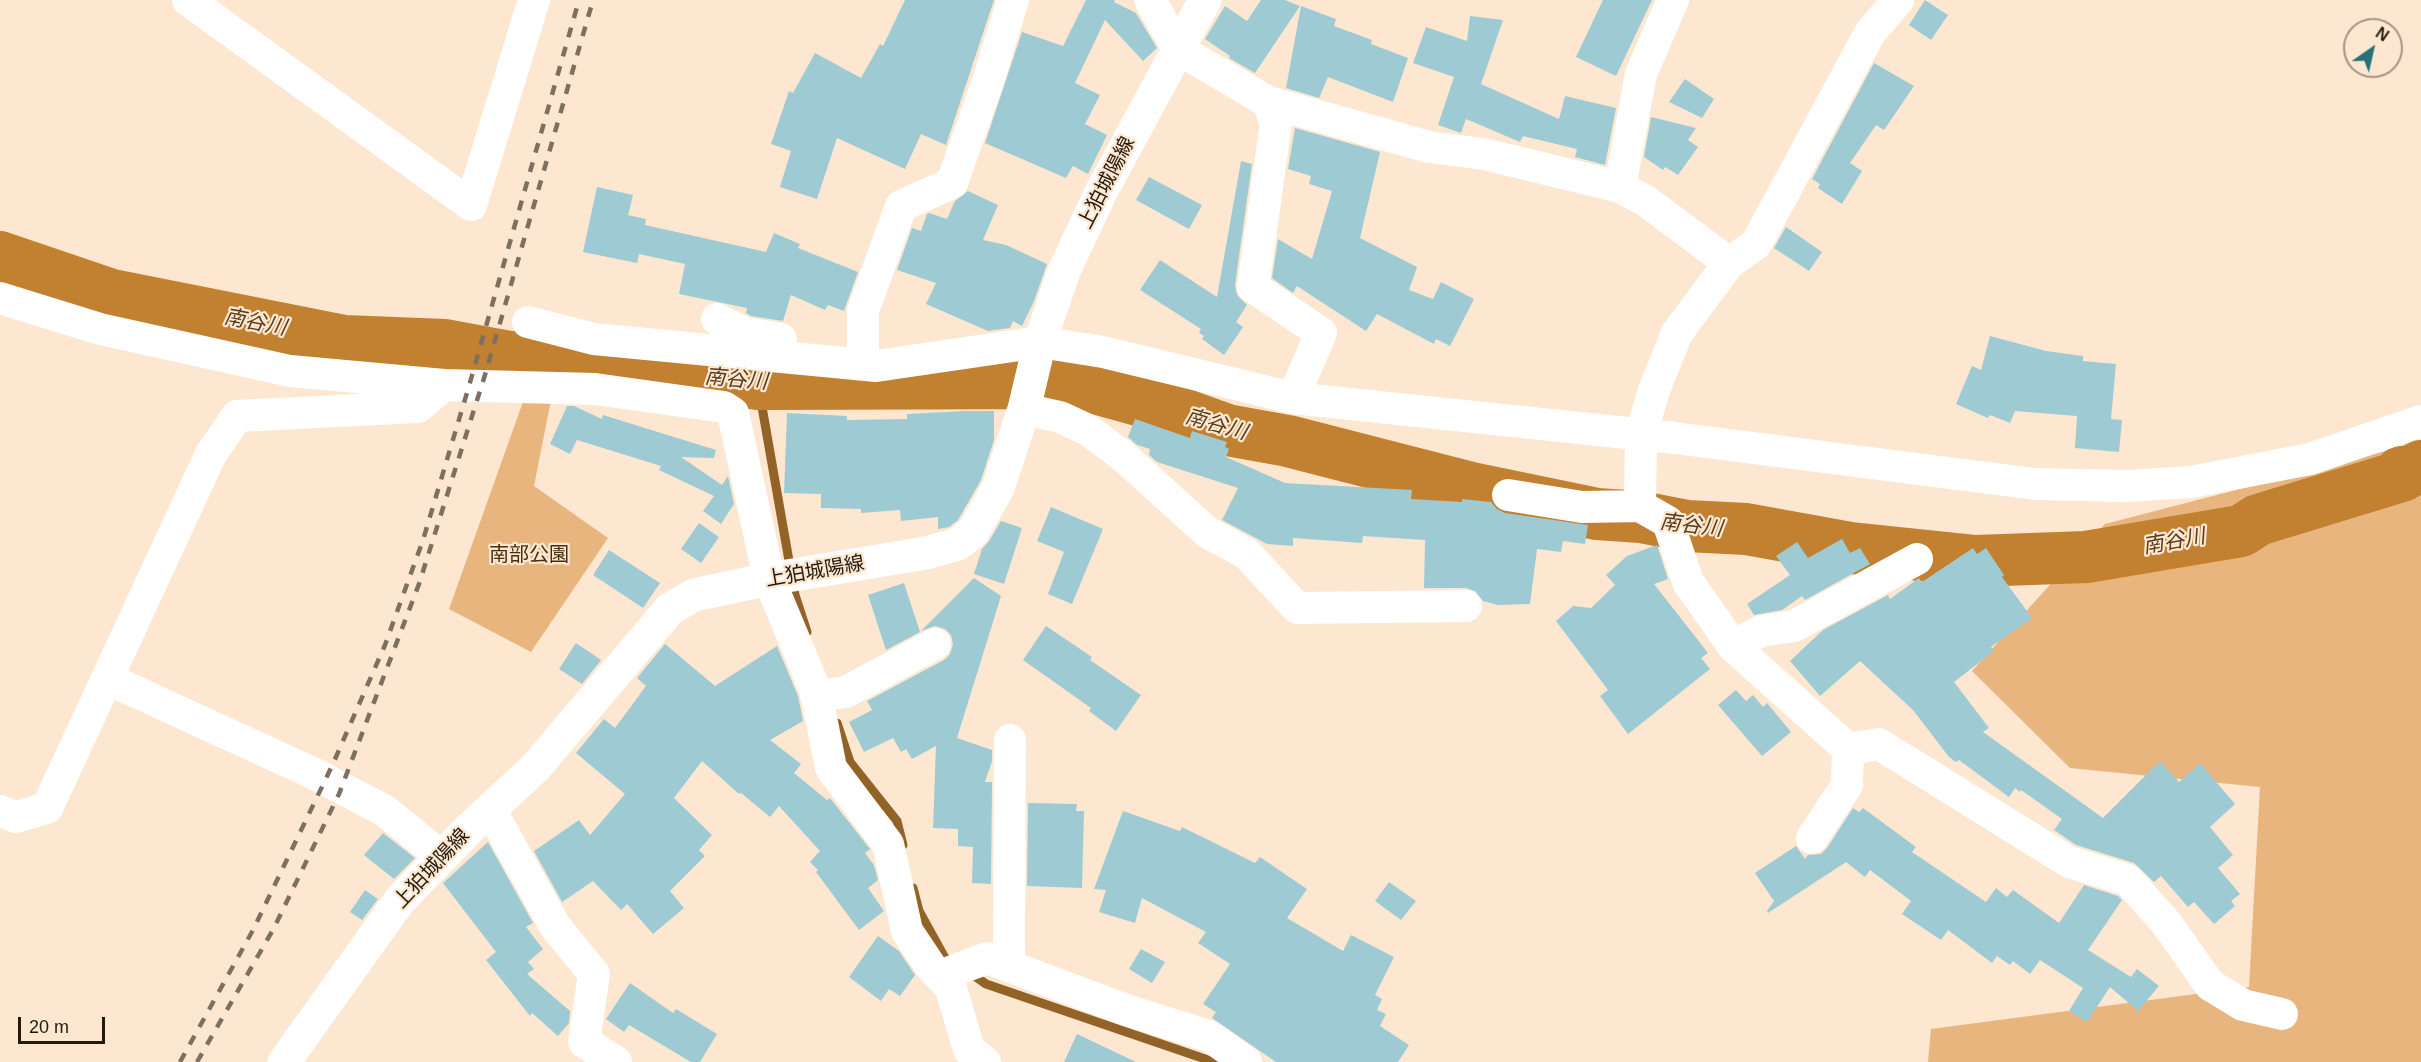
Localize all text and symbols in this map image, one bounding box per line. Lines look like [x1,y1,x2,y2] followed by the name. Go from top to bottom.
[2343,18,2403,78] north arrow
[2373,24,2392,45] text: N
[1074,133,1140,233] street label: 上狛城陽線
[222,305,288,341] water label: 南谷川
[704,365,768,395] water label: 南谷川
[1182,404,1250,446] water label: 南谷川
[1658,510,1724,542] water label: 南谷川
[2141,524,2207,560] water label: 南谷川
[489,543,569,567] park label: 南部公園
[764,551,866,593] street label: 上狛城陽線
[389,824,475,914] street label: 上狛城陽線
[21,1005,108,1043] scale bar
[29,1017,69,1037] text: 20 m

